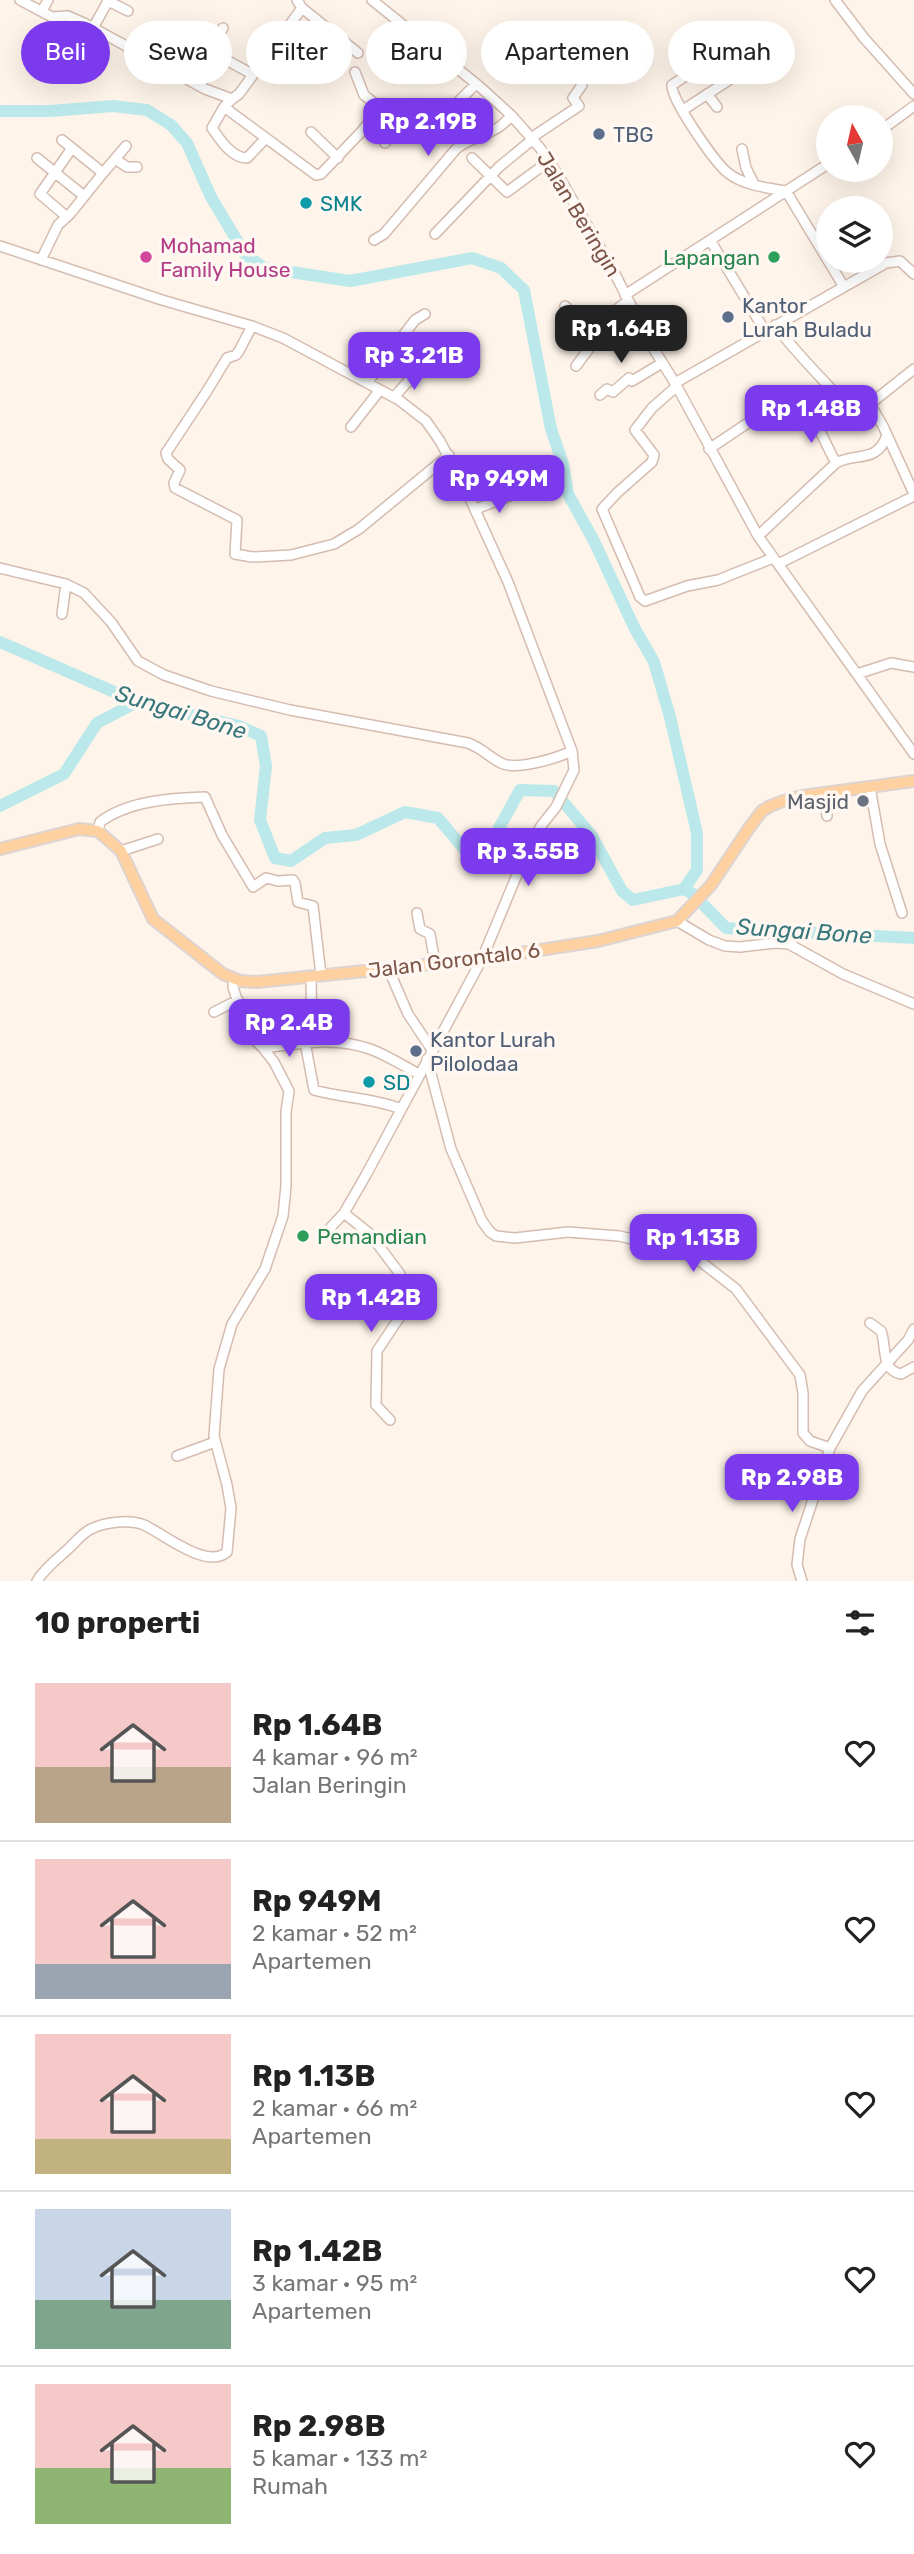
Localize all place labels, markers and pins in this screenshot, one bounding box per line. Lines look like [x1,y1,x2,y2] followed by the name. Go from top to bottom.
[356,99,500,158] pin: Rp 2.19B
[613,122,654,147] place label: TBG
[591,126,607,142] marker: TBG
[320,191,363,216] place label: SMK
[298,195,314,211] marker: SMK
[160,233,290,282] place label: Mohamad Family House
[663,245,760,270] place label: Lapangan
[138,249,154,265] marker: Mohamad Family House
[766,249,782,265] marker: Lapangan
[742,293,872,342] place label: Kantor Lurah Buladu
[549,306,693,365] pin: Rp 1.64B
[720,309,736,325] marker: Kantor Lurah Buladu
[342,332,486,392] pin: Rp 3.21B
[739,386,883,445] pin: Rp 1.48B
[434,456,564,515] pin: Rp 949M
[787,789,849,814] place label: Masjid
[855,793,871,809] marker: Masjid
[456,828,600,888] pin: Rp 3.55B
[224,1000,354,1059] pin: Rp 2.4B
[430,1027,556,1076] place label: Kantor Lurah Pilolodaa
[408,1043,424,1059] marker: Kantor Lurah Pilolodaa
[383,1070,411,1095] place label: SD
[361,1074,377,1090] marker: SD
[621,1214,765,1274] pin: Rp 1.13B
[317,1224,427,1249] place label: Pemandian
[295,1228,311,1244] marker: Pemandian
[299,1274,443,1334] pin: Rp 1.42B
[720,1454,864,1514] pin: Rp 2.98B

